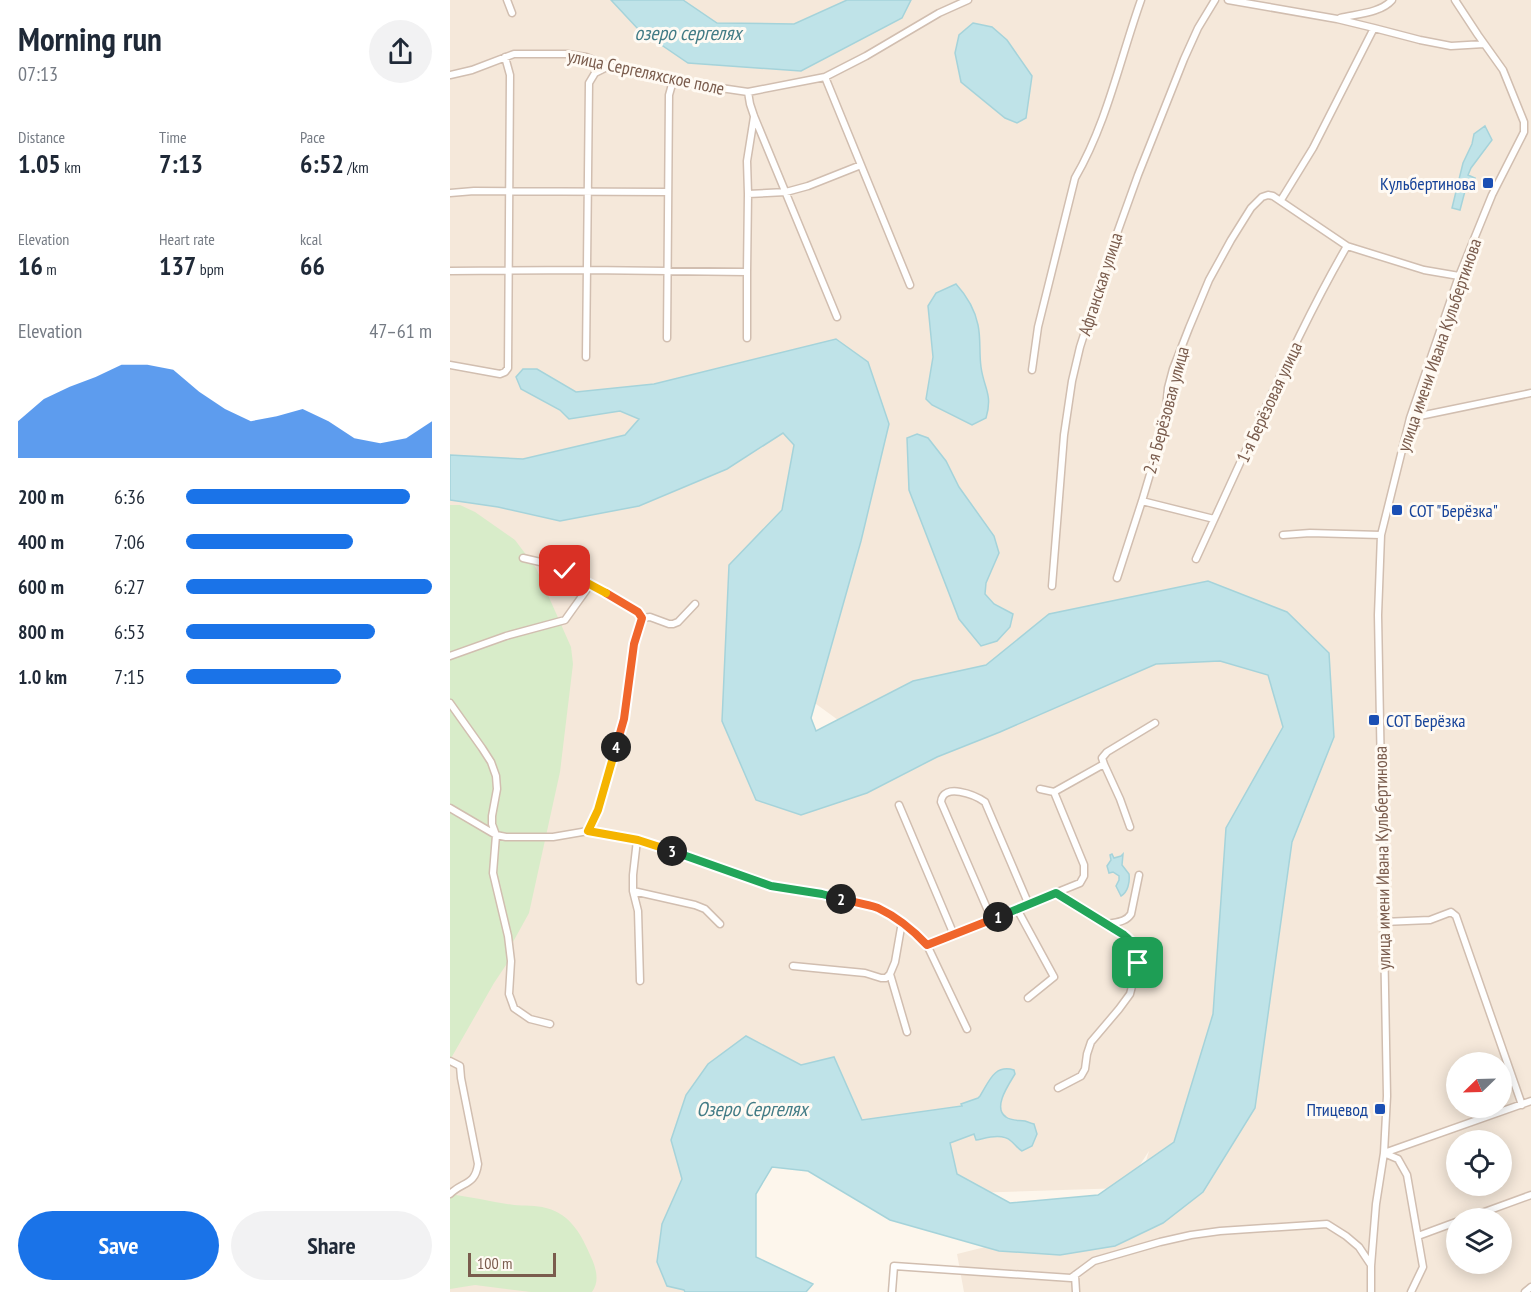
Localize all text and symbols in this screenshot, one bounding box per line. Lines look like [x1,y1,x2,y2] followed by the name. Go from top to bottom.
[18,17,162,60] text: Morning run
[369,20,432,83] button: share
[635,20,744,46] water label: озеро сергелях
[565,44,727,100] street label: улица Сергеляхское поле
[18,61,58,87] text: 07:13
[18,127,65,147] text: Distance
[159,127,187,147] text: Time
[300,127,325,147] text: Pace
[18,147,61,180] text: 1.05
[159,147,203,180] text: 7:13
[300,147,344,180] text: 6:52
[61,157,81,177] text: km
[344,157,369,177] text: /km
[1380,172,1476,195] place label: Кульбертинова
[1481,176,1495,190] marker: Кульбертинова
[18,229,69,249] text: Elevation
[159,229,215,249] text: Heart rate
[300,229,322,249] text: kcal
[1073,230,1127,338] street label: Афганская улица
[1392,235,1486,455] street label: улица имени Ивана Кульбертинова
[18,249,43,282] text: 16
[159,249,196,282] text: 137
[300,249,325,282] text: 66
[43,259,57,279] text: m
[196,259,224,279] text: bpm
[18,318,82,344] text: Elevation
[369,318,432,344] text: 47–61 m
[1231,338,1307,466] street label: 1-я Берёзовая улица
[1138,344,1194,476] street label: 2-я Берёзовая улица
[18,484,64,510] text: 200 m
[114,484,145,510] text: 6:36
[1409,499,1498,522] place label: СОТ "Берёзка"
[1390,503,1404,517] marker: СОТ "Берёзка"
[18,529,64,555] text: 400 m
[114,529,145,555] text: 7:06
[539,545,590,596] pin
[548,554,581,587] icon: check
[18,574,64,600] text: 600 m
[114,574,145,600] text: 6:27
[18,619,64,645] text: 800 m
[114,619,145,645] text: 6:53
[18,664,67,690] text: 1.0 km
[114,664,145,690] text: 7:15
[1386,709,1466,732] place label: СОТ Берёзка
[1367,713,1381,727] marker: СОТ Берёзка
[601,732,631,762] pin: 4
[612,737,620,757] text: 4
[1369,746,1395,970] street label: улица имени Ивана Кульбертинова
[657,836,687,866] pin: 3
[668,841,676,861] text: 3
[826,884,856,914] pin: 2
[837,889,845,909] text: 2
[983,902,1013,932] pin: 1
[994,907,1002,927] text: 1
[1112,937,1163,988] pin
[1121,946,1154,979] icon: arrive
[1446,1052,1512,1118] north arrow
[1446,1052,1512,1274] map controls
[696,1096,810,1122] water label: Озеро Сергелях
[1307,1098,1368,1121] place label: Птицевод
[1373,1102,1387,1116] marker: Птицевод
[1446,1130,1512,1196] button: locate
[1446,1208,1512,1274] button: layers
[18,1211,219,1280] button: Save
[231,1211,432,1280] button: Share
[468,1250,556,1278] scale bar
[477,1253,512,1273] text: 100 m

